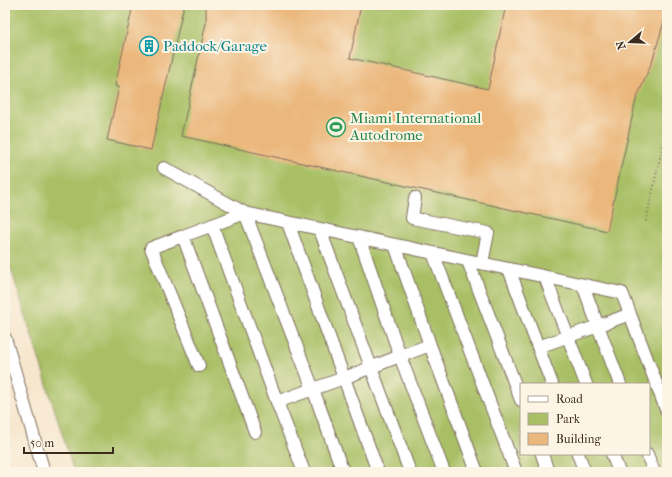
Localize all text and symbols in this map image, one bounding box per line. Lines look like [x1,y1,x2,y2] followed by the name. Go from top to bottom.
[610,22,650,62] north arrow
[138,35,160,57] building icon: Paddock/Garage
[163,37,268,55] place label: Paddock/Garage
[613,38,629,51] text: N
[349,109,481,144] place label: Miami International Autodrome
[325,116,347,138] sports icon: Miami International Autodrome
[520,383,650,455] legend
[556,392,583,406] text: Road
[556,412,581,426] text: Park
[24,429,113,455] scale bar
[556,432,601,446] text: Building
[30,436,54,450] text: 50 m

